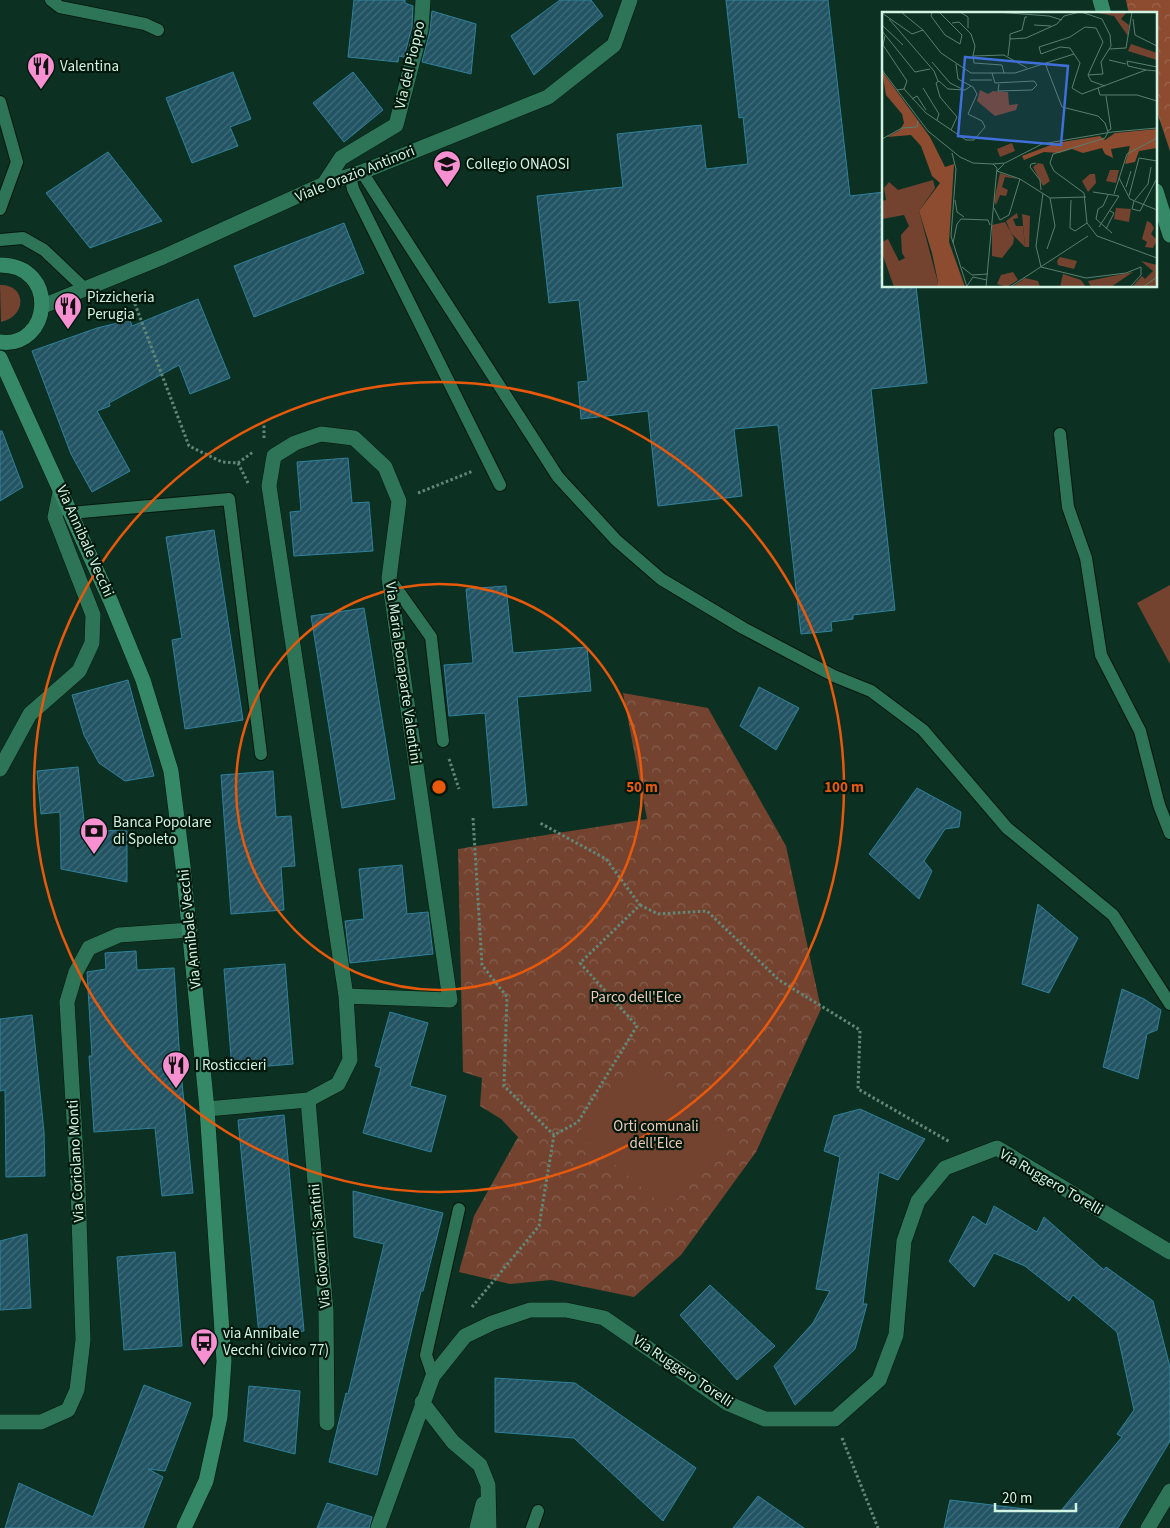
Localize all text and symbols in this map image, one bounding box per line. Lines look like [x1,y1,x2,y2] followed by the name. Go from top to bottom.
[882,12,1158,288] inset map
[390,19,430,111] street label: Via del Pioppo
[26,51,56,90] restaurant icon: Valentina
[60,56,119,77] place label: Valentina
[292,140,418,208] street label: Viale Orazio Antinori
[432,149,462,188] school or university icon: Collegio ONAOSI
[466,154,570,175] place label: Collegio ONAOSI
[87,287,155,325] place label: Pizzicheria Perugia
[53,291,83,330] restaurant icon: Pizzicheria Perugia
[51,482,119,600] street label: Via Annibale Vecchi
[380,580,426,766] street label: Via Maria Bonaparte Valentini
[626,777,658,798] text: 50 m
[824,777,864,798] text: 100 m
[430,778,448,796] centre of rings
[113,812,211,850] place label: Banca Popolare di Spoleto
[79,816,109,855] bank icon: Banca Popolare di Spoleto
[173,868,207,990] street label: Via Annibale Vecchi
[591,987,681,1008] park label: Parco dell'Elce
[161,1050,191,1089] restaurant icon: I Rosticcieri
[195,1055,267,1076] place label: I Rosticcieri
[62,1099,90,1223] street label: Via Coriolano Monti
[613,1116,699,1154] park label: Orti comunali dell'Elce
[995,1144,1107,1220] street label: Via Ruggero Torelli
[304,1183,336,1309] street label: Via Giovanni Santini
[223,1323,329,1361] place label: via Annibale Vecchi (civico 77)
[189,1327,219,1366] bus stop icon: via Annibale Vecchi (civico 77)
[629,1330,737,1412] street label: Via Ruggero Torelli
[995,1480,1076,1512] scale bar
[1002,1488,1032,1509] text: 20 m

